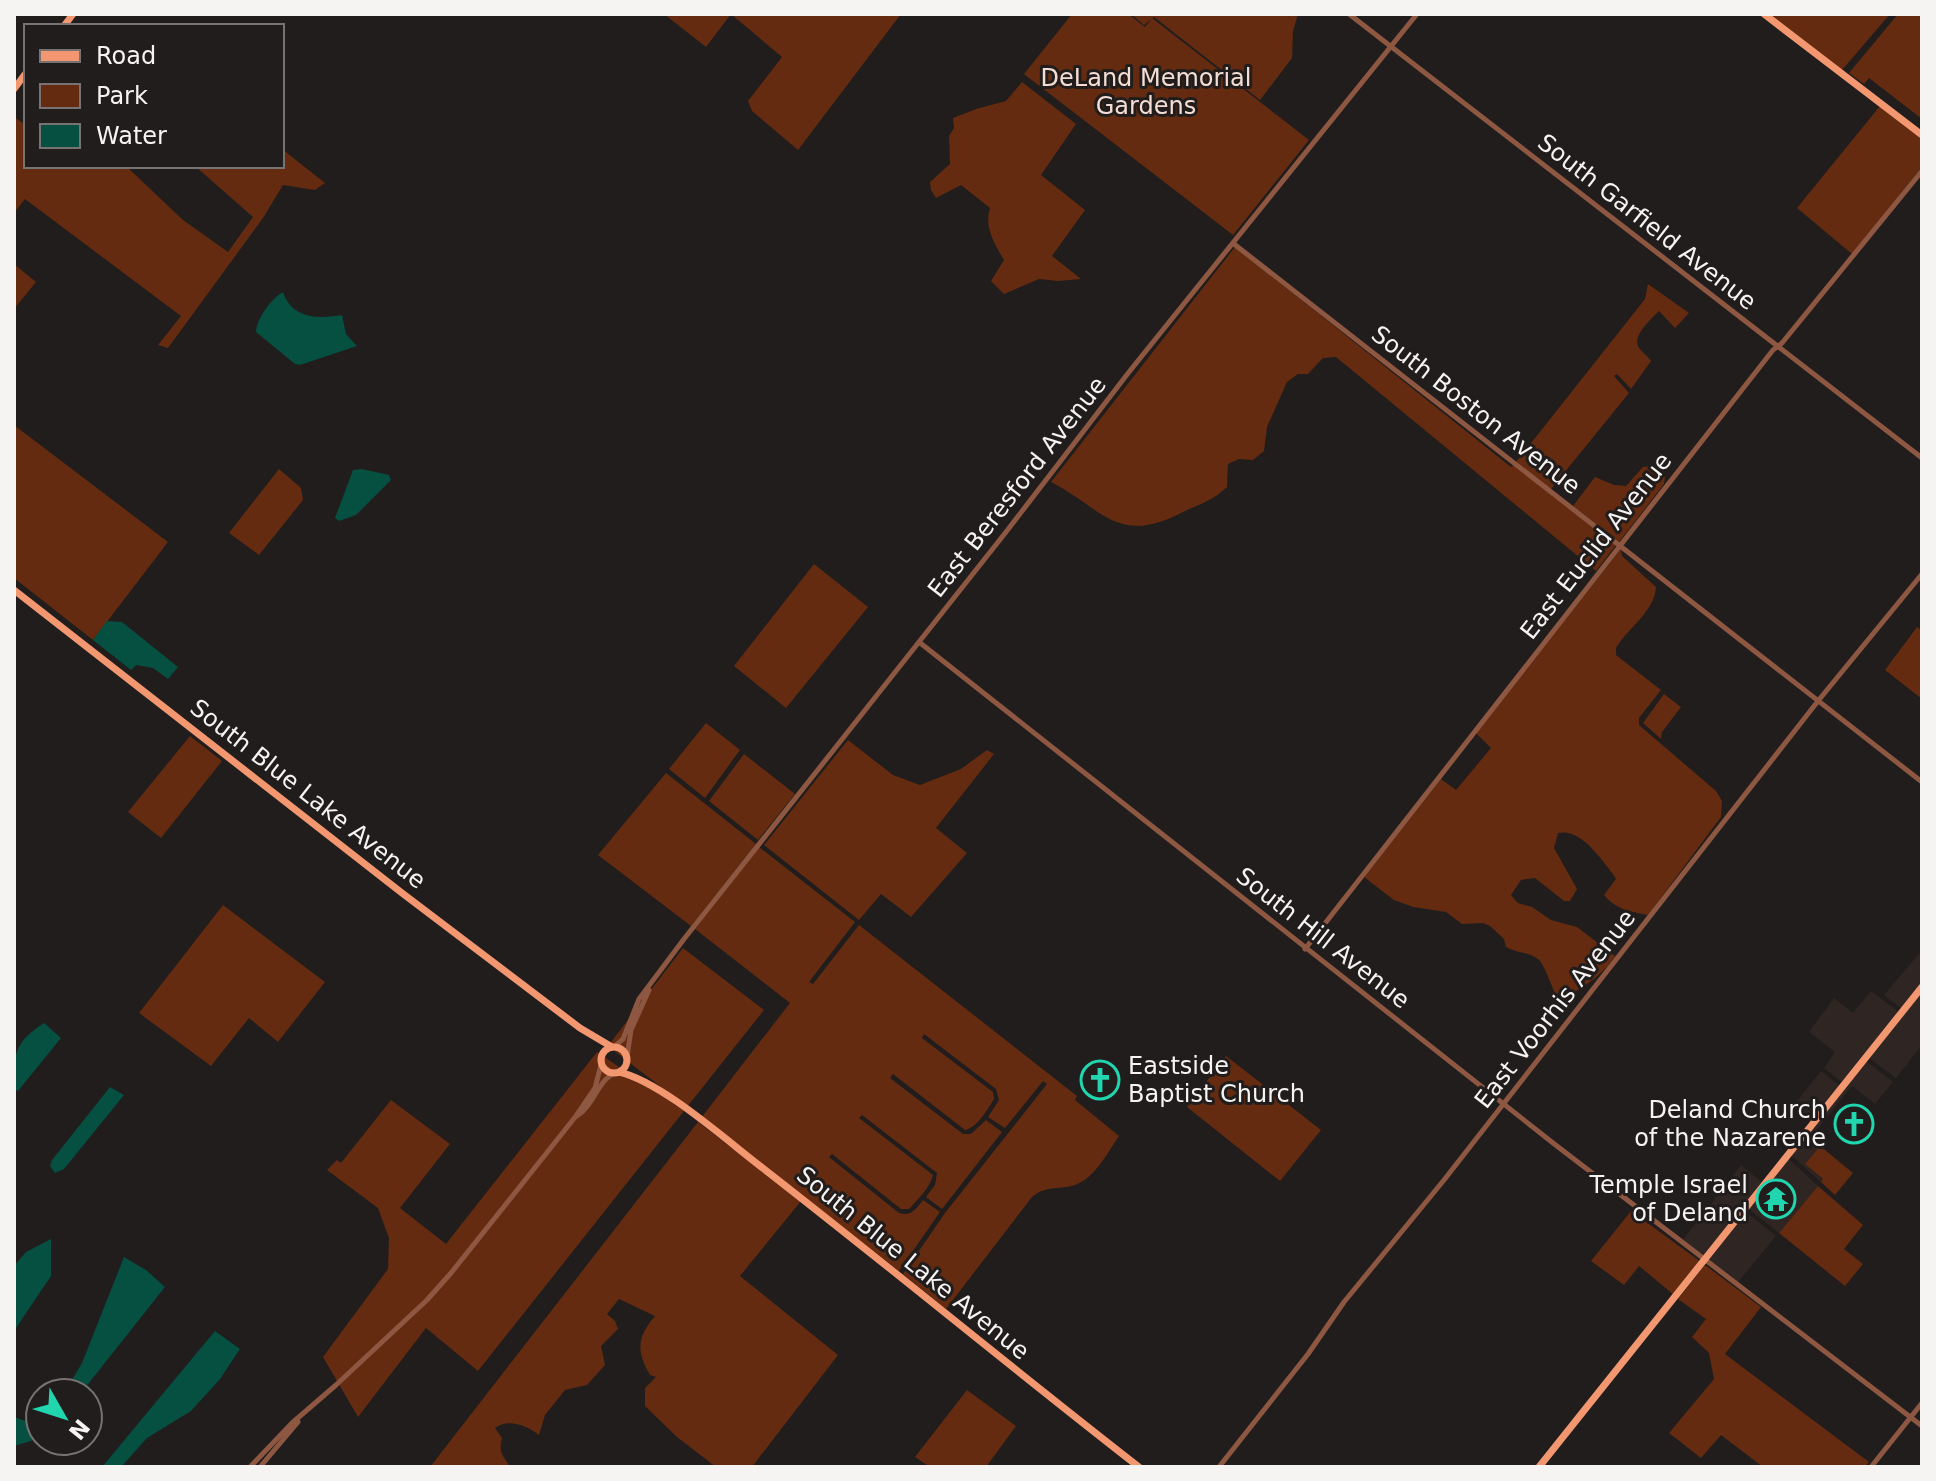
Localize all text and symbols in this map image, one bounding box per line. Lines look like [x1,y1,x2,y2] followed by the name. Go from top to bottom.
[24,24,284,168] legend
[96,42,156,70] text: Road
[1041,64,1251,120] park label: DeLand Memorial Gardens
[96,82,148,110] text: Park
[96,122,167,150] text: Water
[1532,128,1762,316] street label: South Garfield Avenue
[1366,320,1586,500] street label: South Boston Avenue
[922,371,1112,603] street label: East Beresford Avenue
[1515,447,1677,645] street label: East Euclid Avenue
[185,693,431,895] street label: South Blue Lake Avenue
[1231,862,1415,1014] street label: South Hill Avenue
[1469,904,1641,1114] street label: East Voorhis Avenue
[1128,1052,1305,1108] place label: Eastside Baptist Church
[1079,1059,1121,1101] church icon: Eastside Baptist Church
[1634,1096,1826,1152] place label: Deland Church of the Nazarene
[1833,1103,1875,1145] church icon: Deland Church of the Nazarene
[791,1161,1035,1365] street label: South Blue Lake Avenue
[1588,1171,1748,1227] place label: Temple Israel of Deland
[1755,1178,1797,1220] temple icon: Temple Israel of Deland
[24,1377,104,1457] north arrow
[64,1414,95,1444] text: N

